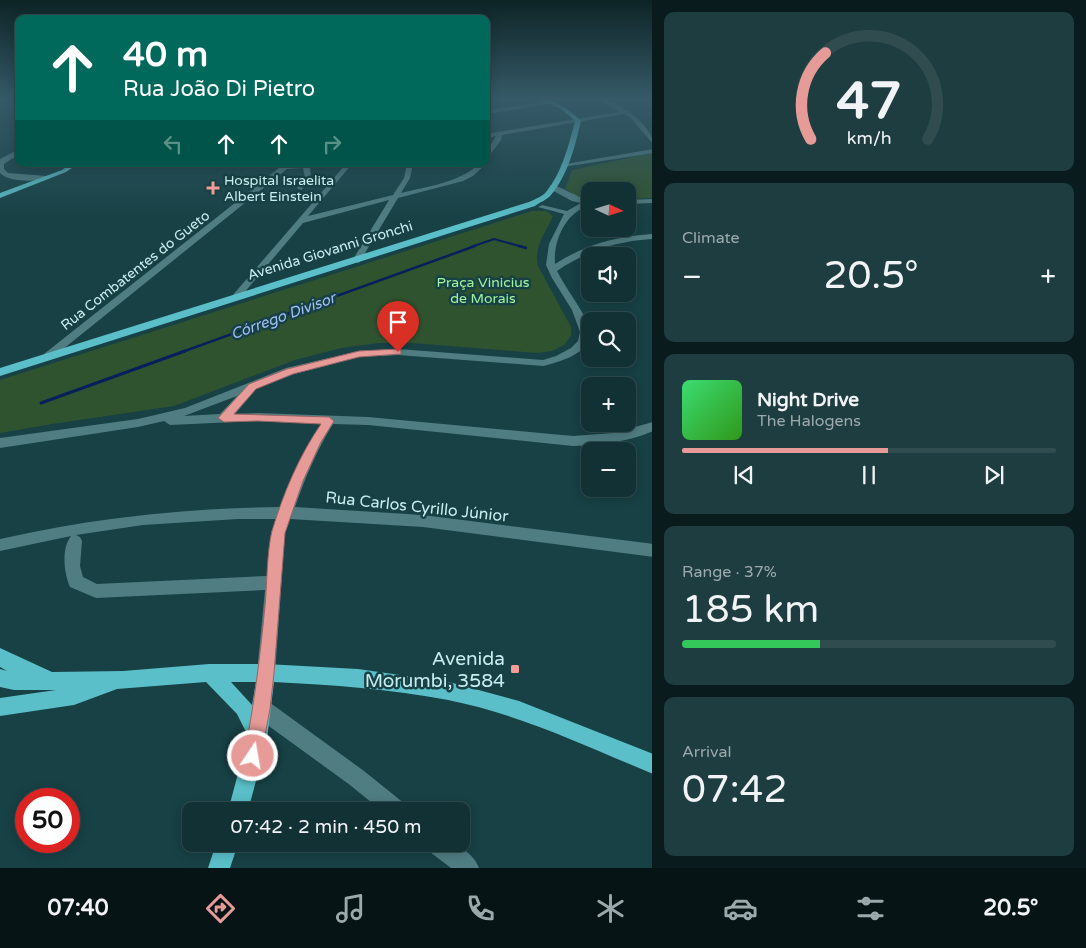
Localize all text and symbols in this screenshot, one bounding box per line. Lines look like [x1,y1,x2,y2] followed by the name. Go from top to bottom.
[123,34,208,76] text: 40 m
[40,35,105,100] icon: ahead
[836,70,902,133] text: 47
[123,76,315,102] text: Rua João Di Pietro
[847,128,891,149] text: km/h
[159,130,187,158] icon: left
[212,130,240,158] icon: ahead
[265,130,293,158] icon: ahead
[318,130,346,158] icon: right
[224,172,334,205] place label: Hospital Israelita Albert Einstein
[206,181,220,195] marker: Hospital Israelita Albert Einstein
[581,182,636,238] north arrow
[581,182,636,497] map controls
[57,207,213,334] street label: Rua Combatentes do Gueto
[246,217,415,284] street label: Avenida Giovanni Gronchi
[682,228,740,248] text: Climate
[581,247,636,302] button: sound
[824,253,919,299] text: 20.5°
[682,260,702,294] text: −
[1040,260,1056,294] text: +
[437,274,530,307] park label: Praça Vinicius de Morais
[228,288,340,343] water label: Córrego Divisor
[377,301,419,352] pin
[384,308,412,336] icon: arrive
[581,312,636,367] button: search
[581,377,636,432] button: +
[757,389,859,411] text: Night Drive
[757,411,861,431] text: The Halogens
[581,442,636,497] button: −
[730,461,758,489] icon: previous
[855,461,883,489] icon: pause
[980,461,1008,489] icon: next
[324,487,510,527] street label: Rua Carlos Cyrillo Júnior
[682,562,777,582] text: Range · 37%
[682,587,819,633] text: 185 km
[365,648,505,692] place label: Avenida Morumbi, 3584
[509,663,521,675] marker: Avenida Morumbi, 3584
[226,729,278,781] position arrow
[682,742,731,762] text: Arrival
[682,767,787,813] text: 07:42
[15,788,80,853] speed limit sign: 50
[230,816,422,838] text: 07:42 · 2 min · 450 m
[203,891,238,926] icon: directions
[333,891,368,926] icon: music
[463,891,498,926] icon: phone
[593,891,628,926] icon: climate
[723,891,758,926] icon: car
[853,891,888,926] icon: filters
[47,895,108,921] text: 07:40
[983,895,1038,921] text: 20.5°

